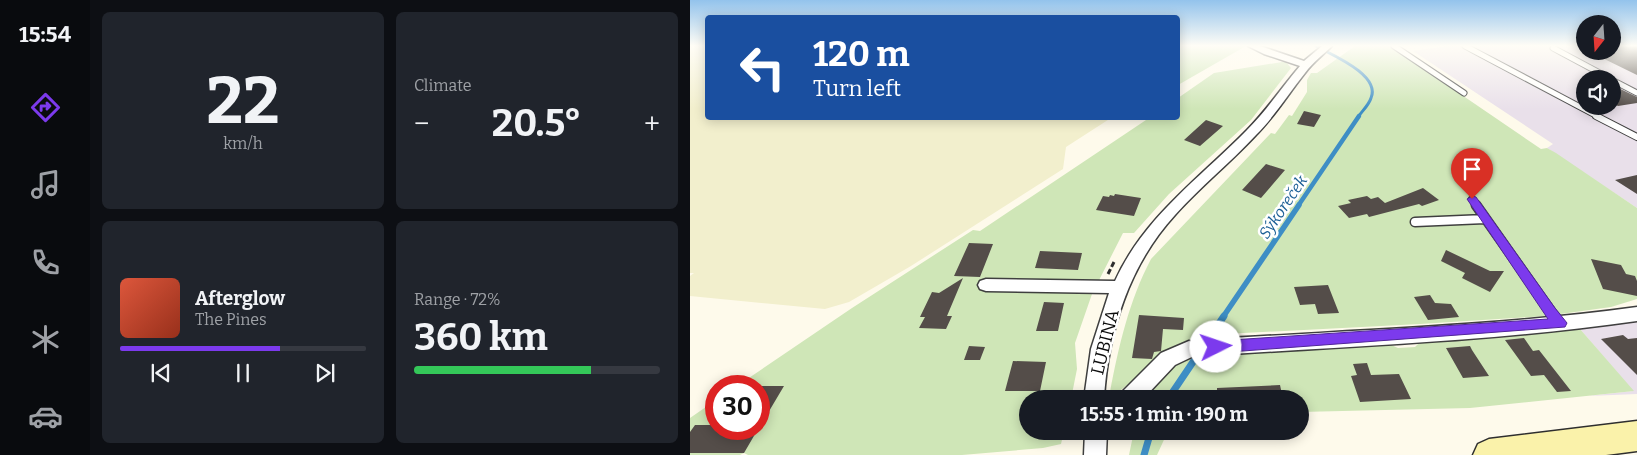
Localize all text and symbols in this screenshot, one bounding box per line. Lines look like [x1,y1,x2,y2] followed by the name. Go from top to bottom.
[1576,15,1621,60] north arrow
[1576,15,1621,115] map controls
[19,21,71,48] text: 15:54
[813,33,910,75] text: 120 m
[730,35,795,100] icon: left
[206,62,280,140] text: 22
[1576,70,1621,115] button: sound
[813,75,901,102] text: Turn left
[414,76,472,95] text: Climate
[28,90,63,125] icon: directions
[492,100,582,146] text: 20.5°
[414,107,429,140] text: −
[644,107,660,140] text: +
[223,134,263,153] text: km/h
[1451,148,1493,199] pin
[1458,155,1486,183] icon: arrive
[28,167,63,202] icon: music
[1255,171,1311,242] water label: Sýkoreček
[28,245,63,280] icon: phone
[195,287,285,310] text: Afterglow
[414,290,501,309] text: Range · 72%
[1086,307,1124,377] street label: LUBINA
[195,310,267,329] text: The Pines
[414,314,548,360] text: 360 km
[1189,320,1241,372] position arrow
[28,322,63,357] icon: climate
[147,359,175,387] icon: previous
[229,359,257,387] icon: pause
[311,359,339,387] icon: next
[705,375,770,440] speed limit sign: 30
[28,399,63,434] icon: car
[1080,403,1248,426] text: 15:55 · 1 min · 190 m

